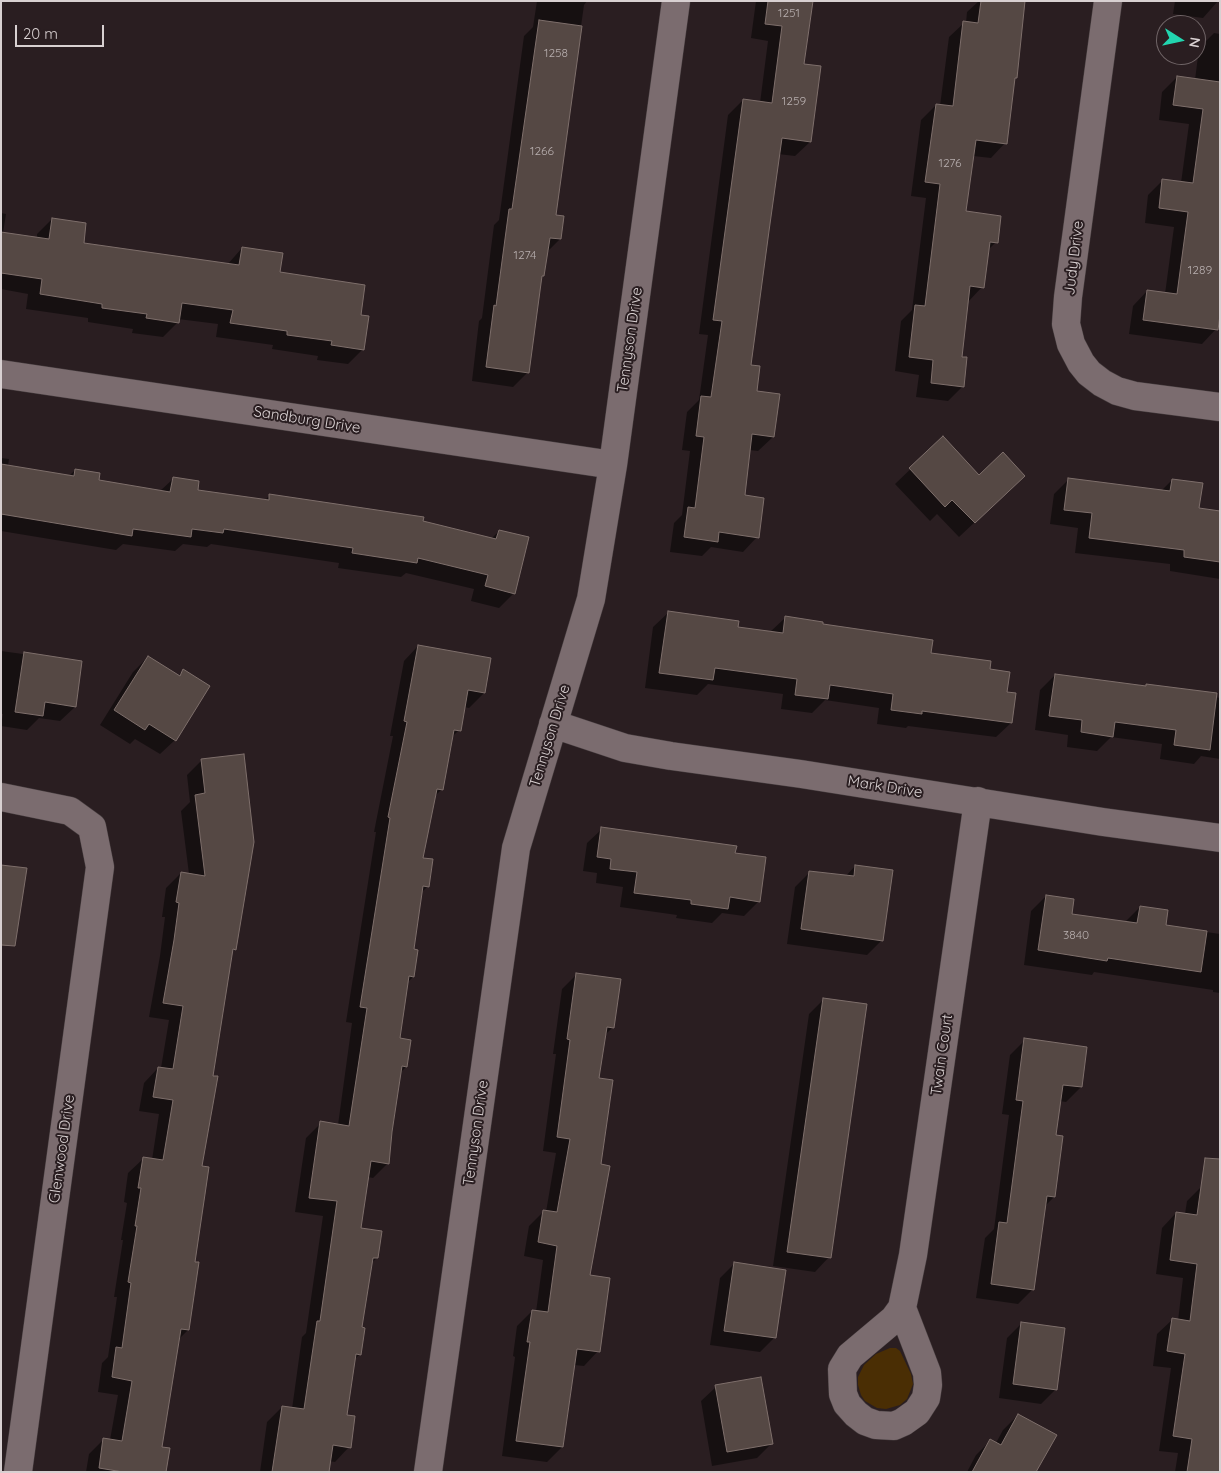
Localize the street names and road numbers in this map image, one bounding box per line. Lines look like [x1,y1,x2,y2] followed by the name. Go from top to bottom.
[1061,220,1087,296] street label: Judy Drive
[614,286,646,394] street label: Tennyson Drive
[252,403,362,437] street label: Sandburg Drive
[526,683,574,789] street label: Tennyson Drive
[846,772,924,802] street label: Mark Drive
[927,1013,957,1097] street label: Twain Court
[460,1079,492,1187] street label: Tennyson Drive
[45,1094,79,1204] street label: Glenwood Drive

